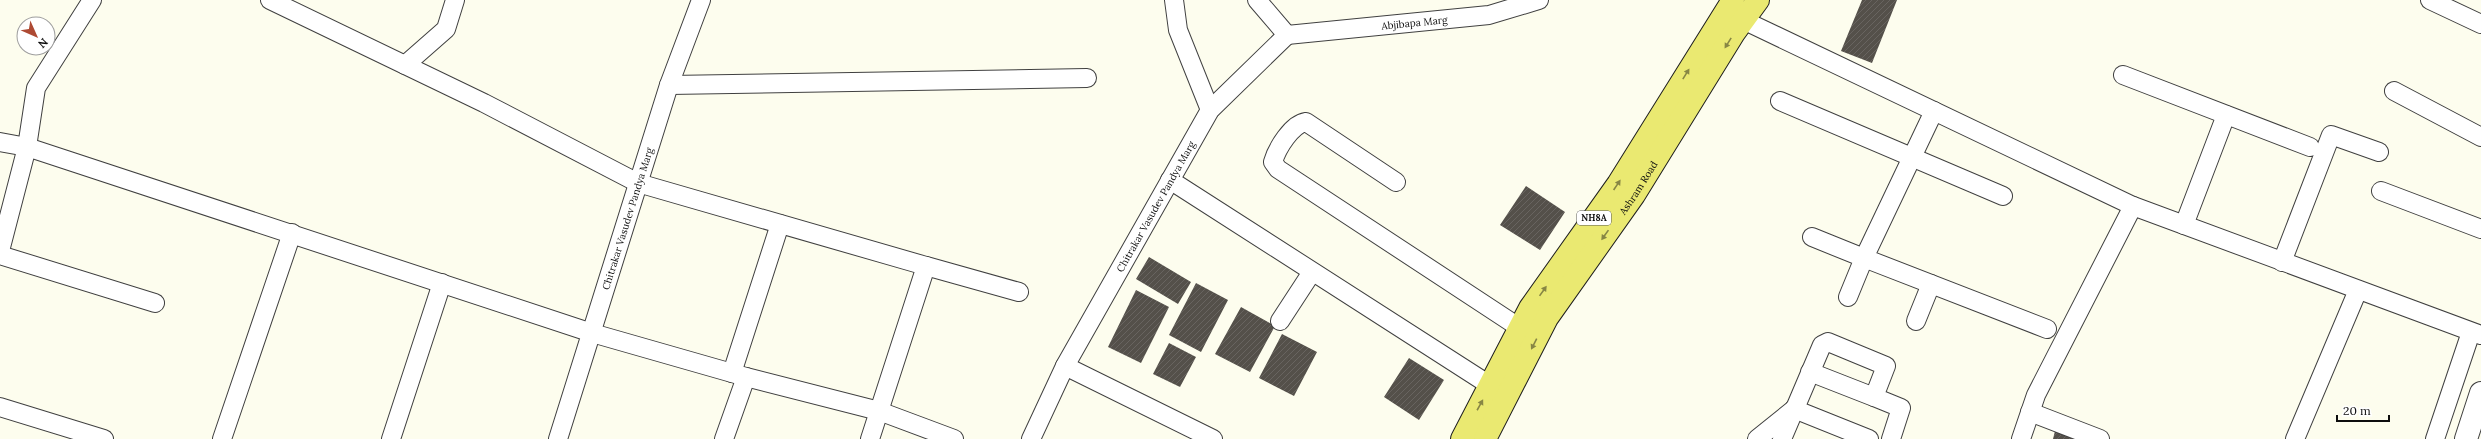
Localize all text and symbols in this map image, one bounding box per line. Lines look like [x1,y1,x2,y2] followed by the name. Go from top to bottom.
[1380,13,1449,33] street label: Abjibapa Marg
[16,16,56,56] north arrow
[35,35,51,51] text: N
[1724,37,1731,49] one-way arrow
[1683,68,1690,80] one-way arrow
[1114,138,1198,274] street label: Chitrakar Vasudev Pandya Marg
[599,146,656,291] street label: Chitrakar Vasudev Pandya Marg
[1616,159,1660,218] street label: Ashram Road
[1614,179,1621,190] one-way arrow
[1577,211,1611,225] road number: NH8A
[1601,230,1609,241] one-way arrow
[1539,286,1547,296] one-way arrow
[1530,338,1537,350] one-way arrow
[2337,397,2389,423] scale bar
[1477,399,1484,411] one-way arrow
[2343,403,2371,418] text: 20 m

